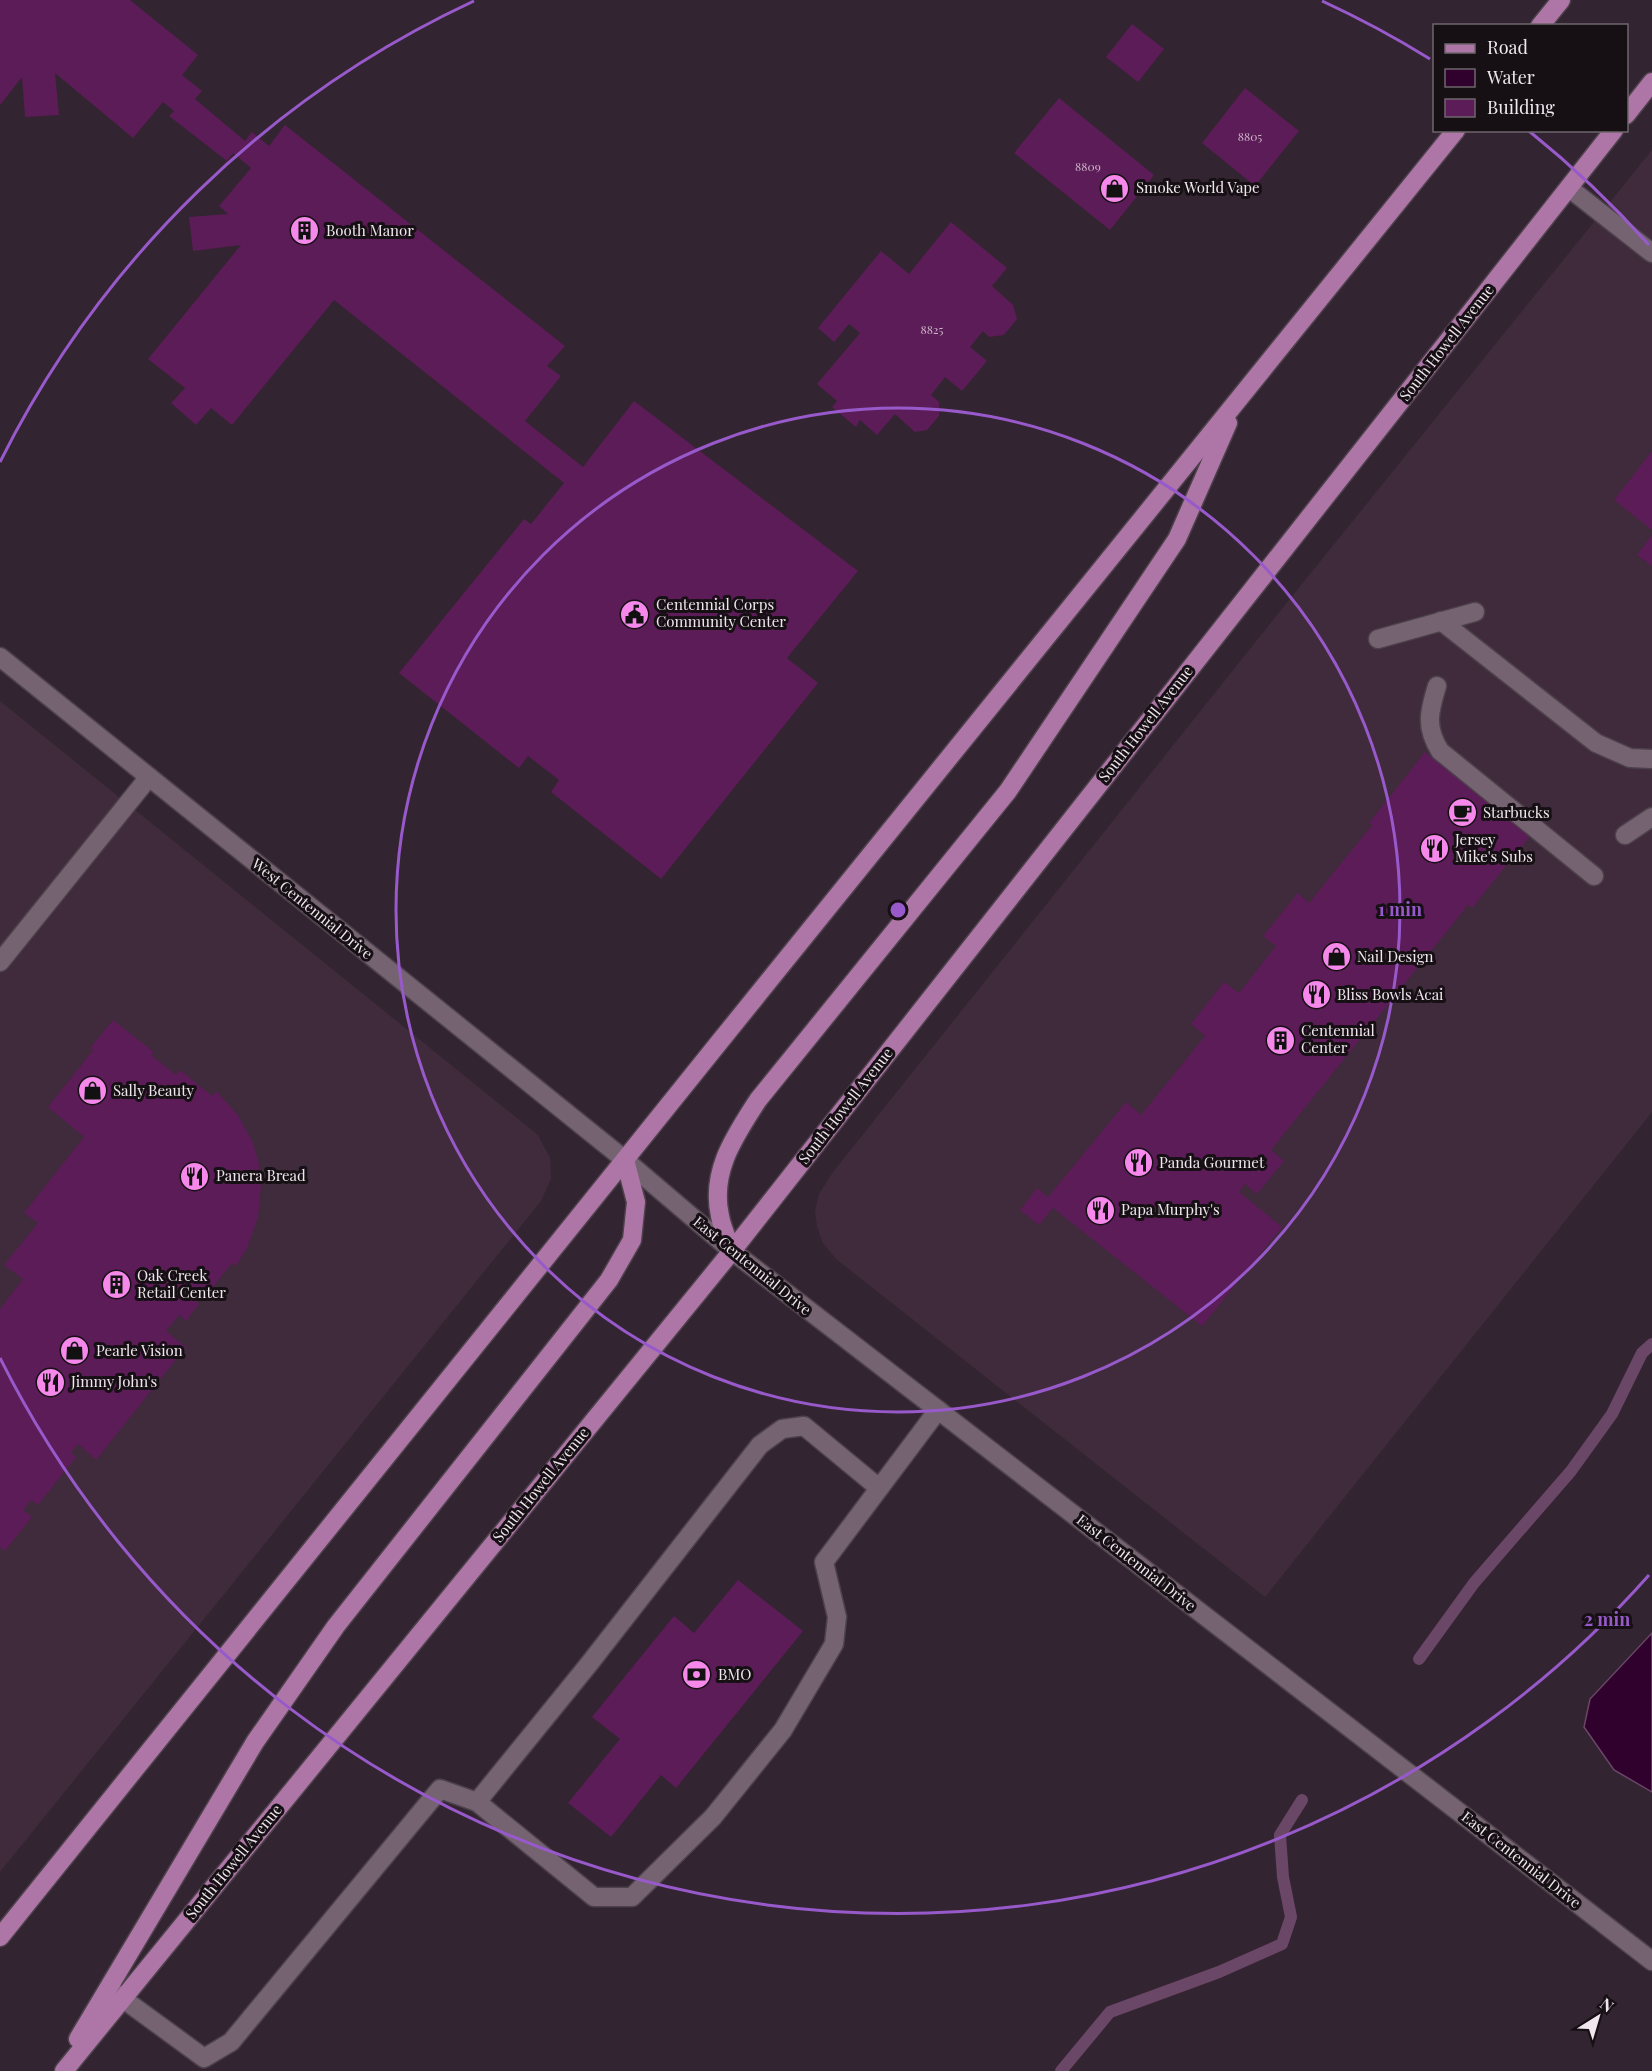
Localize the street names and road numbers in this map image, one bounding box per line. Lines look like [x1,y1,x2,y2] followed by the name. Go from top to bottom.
[1394,280,1498,405] street label: South Howell Avenue
[1093,661,1197,786] street label: South Howell Avenue
[247,853,377,963] street label: West Centennial Drive
[793,1043,897,1168] street label: South Howell Avenue
[689,1211,816,1319] street label: East Centennial Drive
[488,1423,593,1546] street label: South Howell Avenue
[1073,1509,1200,1615] street label: East Centennial Drive
[181,1800,286,1923] street label: South Howell Avenue
[1458,1806,1585,1912] street label: East Centennial Drive

